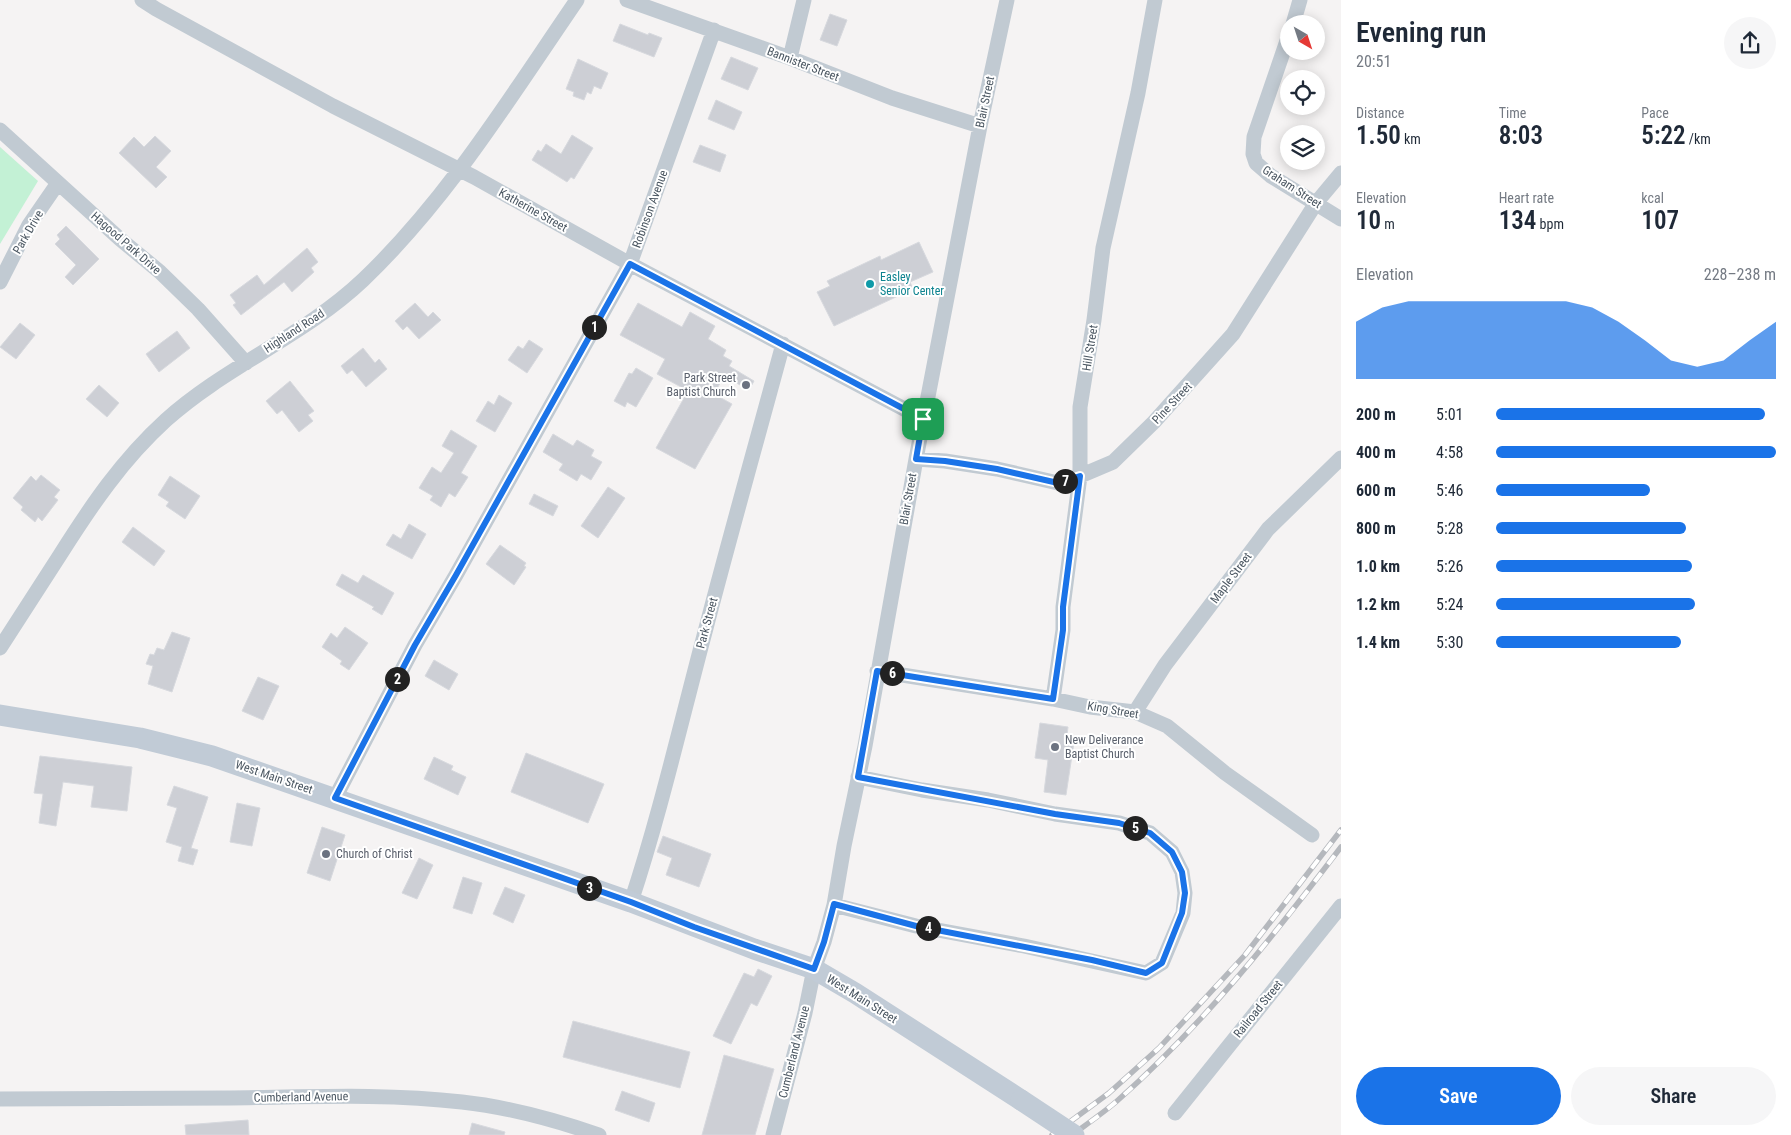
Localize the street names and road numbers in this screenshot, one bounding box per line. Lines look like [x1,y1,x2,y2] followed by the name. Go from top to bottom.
[765,44,841,84] street label: Bannister Street
[973,75,997,129] street label: Blair Street
[1260,163,1325,212] street label: Graham Street
[629,168,671,250] street label: Robinson Avenue
[496,185,570,235] street label: Katherine Street
[10,207,46,256] street label: Park Drive
[88,209,164,277] street label: Hagood Park Drive
[261,306,327,356] street label: Highland Road
[1079,323,1101,372] street label: Hill Street
[1149,379,1195,427] street label: Pine Street
[897,472,920,526] street label: Blair Street
[1207,549,1255,606] street label: Maple Street
[693,596,721,650] street label: Park Street
[1086,699,1140,721] street label: King Street
[234,757,315,797] street label: West Main Street
[824,972,900,1027] street label: West Main Street
[1231,977,1286,1041] street label: Railroad Street
[776,1004,812,1099] street label: Cumberland Avenue
[254,1089,349,1105] street label: Cumberland Avenue

